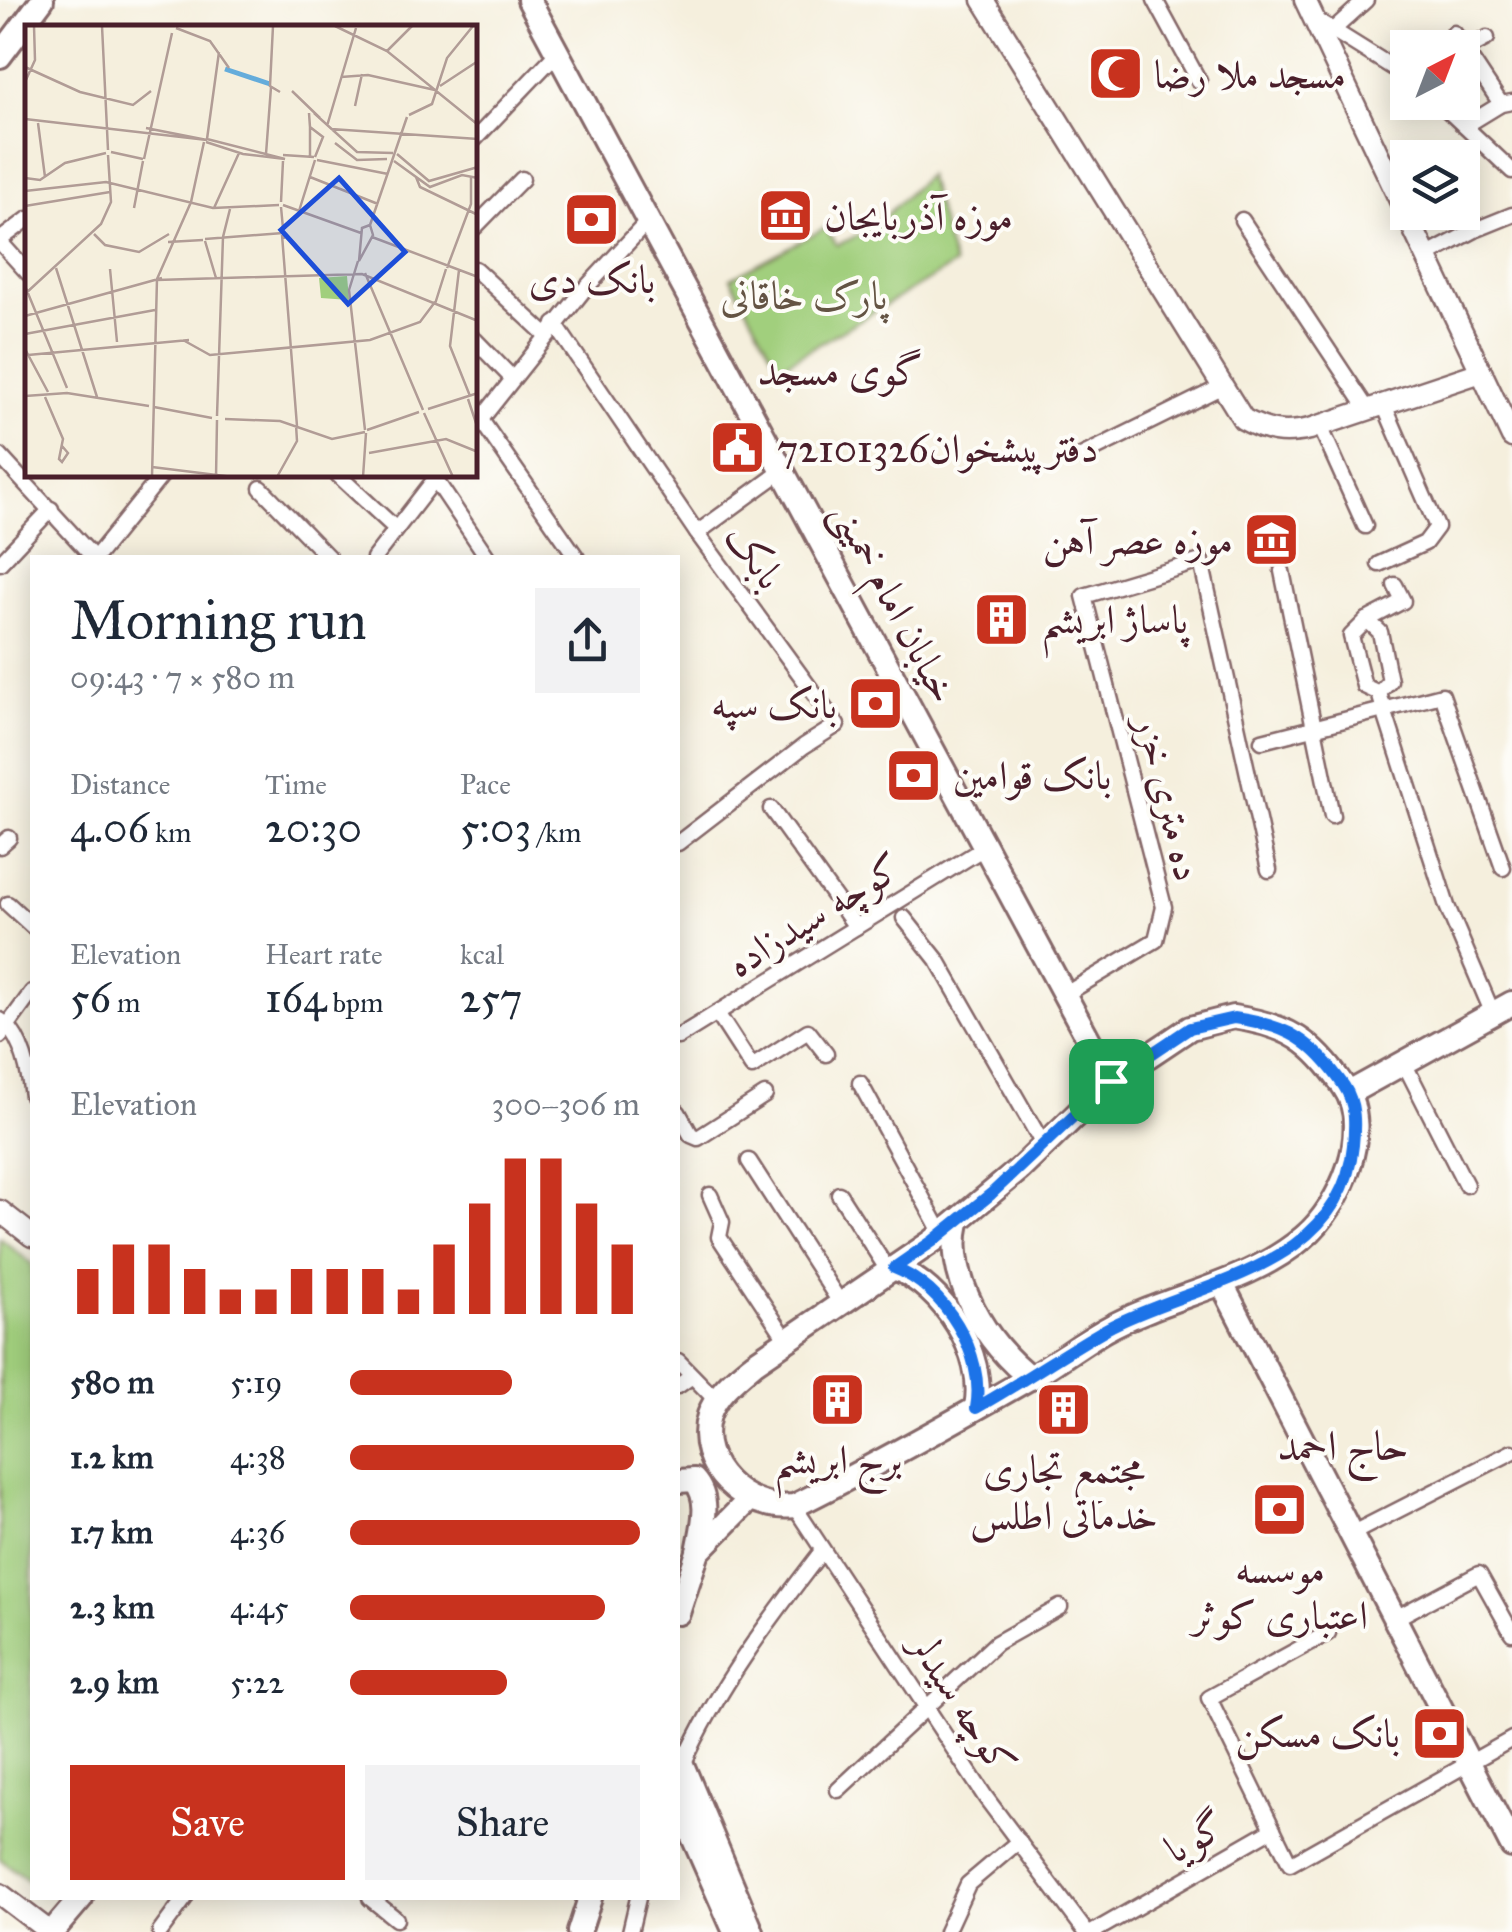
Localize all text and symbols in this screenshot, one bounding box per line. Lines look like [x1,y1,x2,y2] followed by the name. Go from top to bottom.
[25,25,478,478] inset map
[1390,30,1480,120] north arrow
[1390,30,1480,230] map controls
[1085,44,1145,104] mosque icon: مسجد ملا رضا
[1154,50,1346,99] place label: مسجد ملا رضا
[1390,140,1480,230] button: layers
[755,186,815,246] museum icon: موزه آذربایجان
[562,190,622,250] bank icon: بانک دی
[824,192,1013,242] place label: موزه آذربایجان
[529,255,655,304] place label: بانک دی
[720,271,890,324] park label: پارک خاقانی
[757,345,923,397] district label: گوی مسجد
[708,418,768,478] public building icon: دفترپیشخوان72101326
[777,424,1098,475] place label: دفترپیشخوان72101326
[813,493,969,716] street label: خیابان امام خمینی
[1242,510,1302,570] museum icon: موزه عصر آهن
[715,513,795,599] street label: بابک
[1043,516,1233,568] place label: موزه عصر آهن
[70,587,367,654] text: Morning run
[535,588,640,693] button: share
[972,589,1032,649] building icon: پاساژ ابریشم
[1041,595,1191,659] place label: پاساژ ابریشم
[70,658,295,697] text: 09:43 · 7 × 580 m
[846,674,906,734] bank icon: بانک سپه
[711,680,837,731] place label: بانک سپه
[1124,706,1213,886] street label: ده متری خزر
[884,745,944,805] bank icon: بانک قوامین
[953,751,1112,801] place label: بانک قوامین
[70,767,170,802] text: Distance
[265,767,327,802] text: Time
[460,767,511,802] text: Pace
[70,802,149,854] text: 4.06
[265,802,362,854] text: 20:30
[460,802,531,854] text: 5:03
[149,815,192,850] text: km
[531,815,581,850] text: /km
[718,842,912,990] street label: کوچه سیدزاده
[70,937,181,972] text: Elevation
[265,937,383,972] text: Heart rate
[460,937,504,972] text: kcal
[70,972,111,1024] text: 56
[265,972,326,1024] text: 164
[460,972,522,1024] text: 257
[111,985,141,1020] text: m
[326,985,383,1020] text: bpm
[1069,1039,1154,1124] pin
[1084,1054,1139,1109] icon: arrive
[70,1085,197,1124] text: Elevation
[492,1085,640,1124] text: 300–306 m
[70,1363,154,1402] text: 580 m
[230,1363,283,1402] text: 5:19
[808,1370,868,1430] building icon: برج ابریشم
[1034,1380,1094,1440] building icon: مجتمع تجاری خدماتی اطلس
[1277,1420,1409,1482] district label: حاج احمد
[774,1435,902,1499] place label: برج ابریشم
[70,1438,154,1477] text: 1.2 km
[230,1438,286,1477] text: 4:38
[970,1445,1158,1543] place label: مجتمع تجاری خدماتی اطلس
[1250,1480,1310,1540] bank icon: موسسه اعتباری کوثر
[70,1513,153,1552] text: 1.7 km
[230,1513,285,1552] text: 4:36
[1188,1545,1368,1641] place label: موسسه اعتباری کوثر
[70,1588,155,1627] text: 2.3 km
[230,1588,289,1627] text: 4:45
[894,1620,1027,1786] street label: کوچه سیدلر
[70,1663,159,1702] text: 2.9 km
[230,1663,284,1702] text: 5:22
[1409,1703,1469,1763] bank icon: بانک مسکن
[1235,1709,1400,1761] place label: بانک مسکن
[70,1765,345,1880] button: Save
[365,1765,640,1880] button: Share
[1156,1800,1235,1875] street label: گویا

